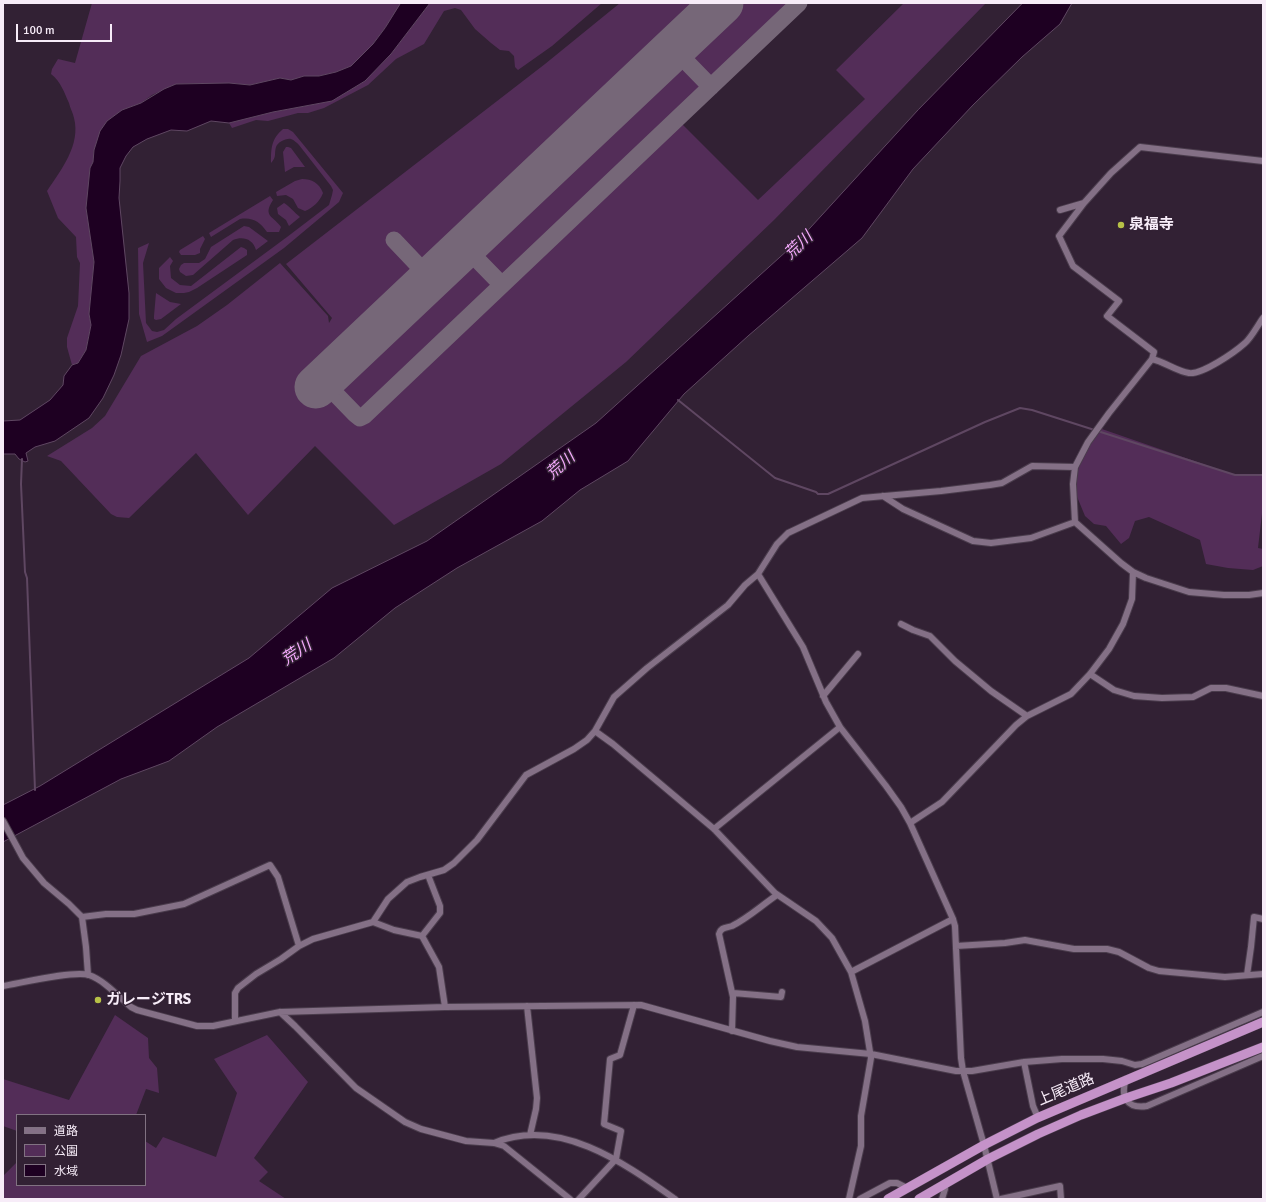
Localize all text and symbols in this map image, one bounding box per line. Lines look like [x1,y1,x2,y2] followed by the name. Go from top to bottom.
[18,16,114,42] scale bar
[23,23,55,38] text: 100 m
[1129,216,1174,234] place label: 泉福寺
[1116,220,1126,230] marker: 泉福寺
[781,228,817,264] water label: 荒川
[543,448,579,484] water label: 荒川
[278,636,316,670] water label: 荒川
[106,991,191,1009] place label: ガレージTRS
[93,995,103,1005] marker: ガレージTRS
[1035,1070,1097,1110] street label: 上尾道路
[16,1114,146,1186] legend
[54,1124,78,1139] text: 道路
[54,1144,78,1159] text: 公園
[54,1164,78,1179] text: 水域

